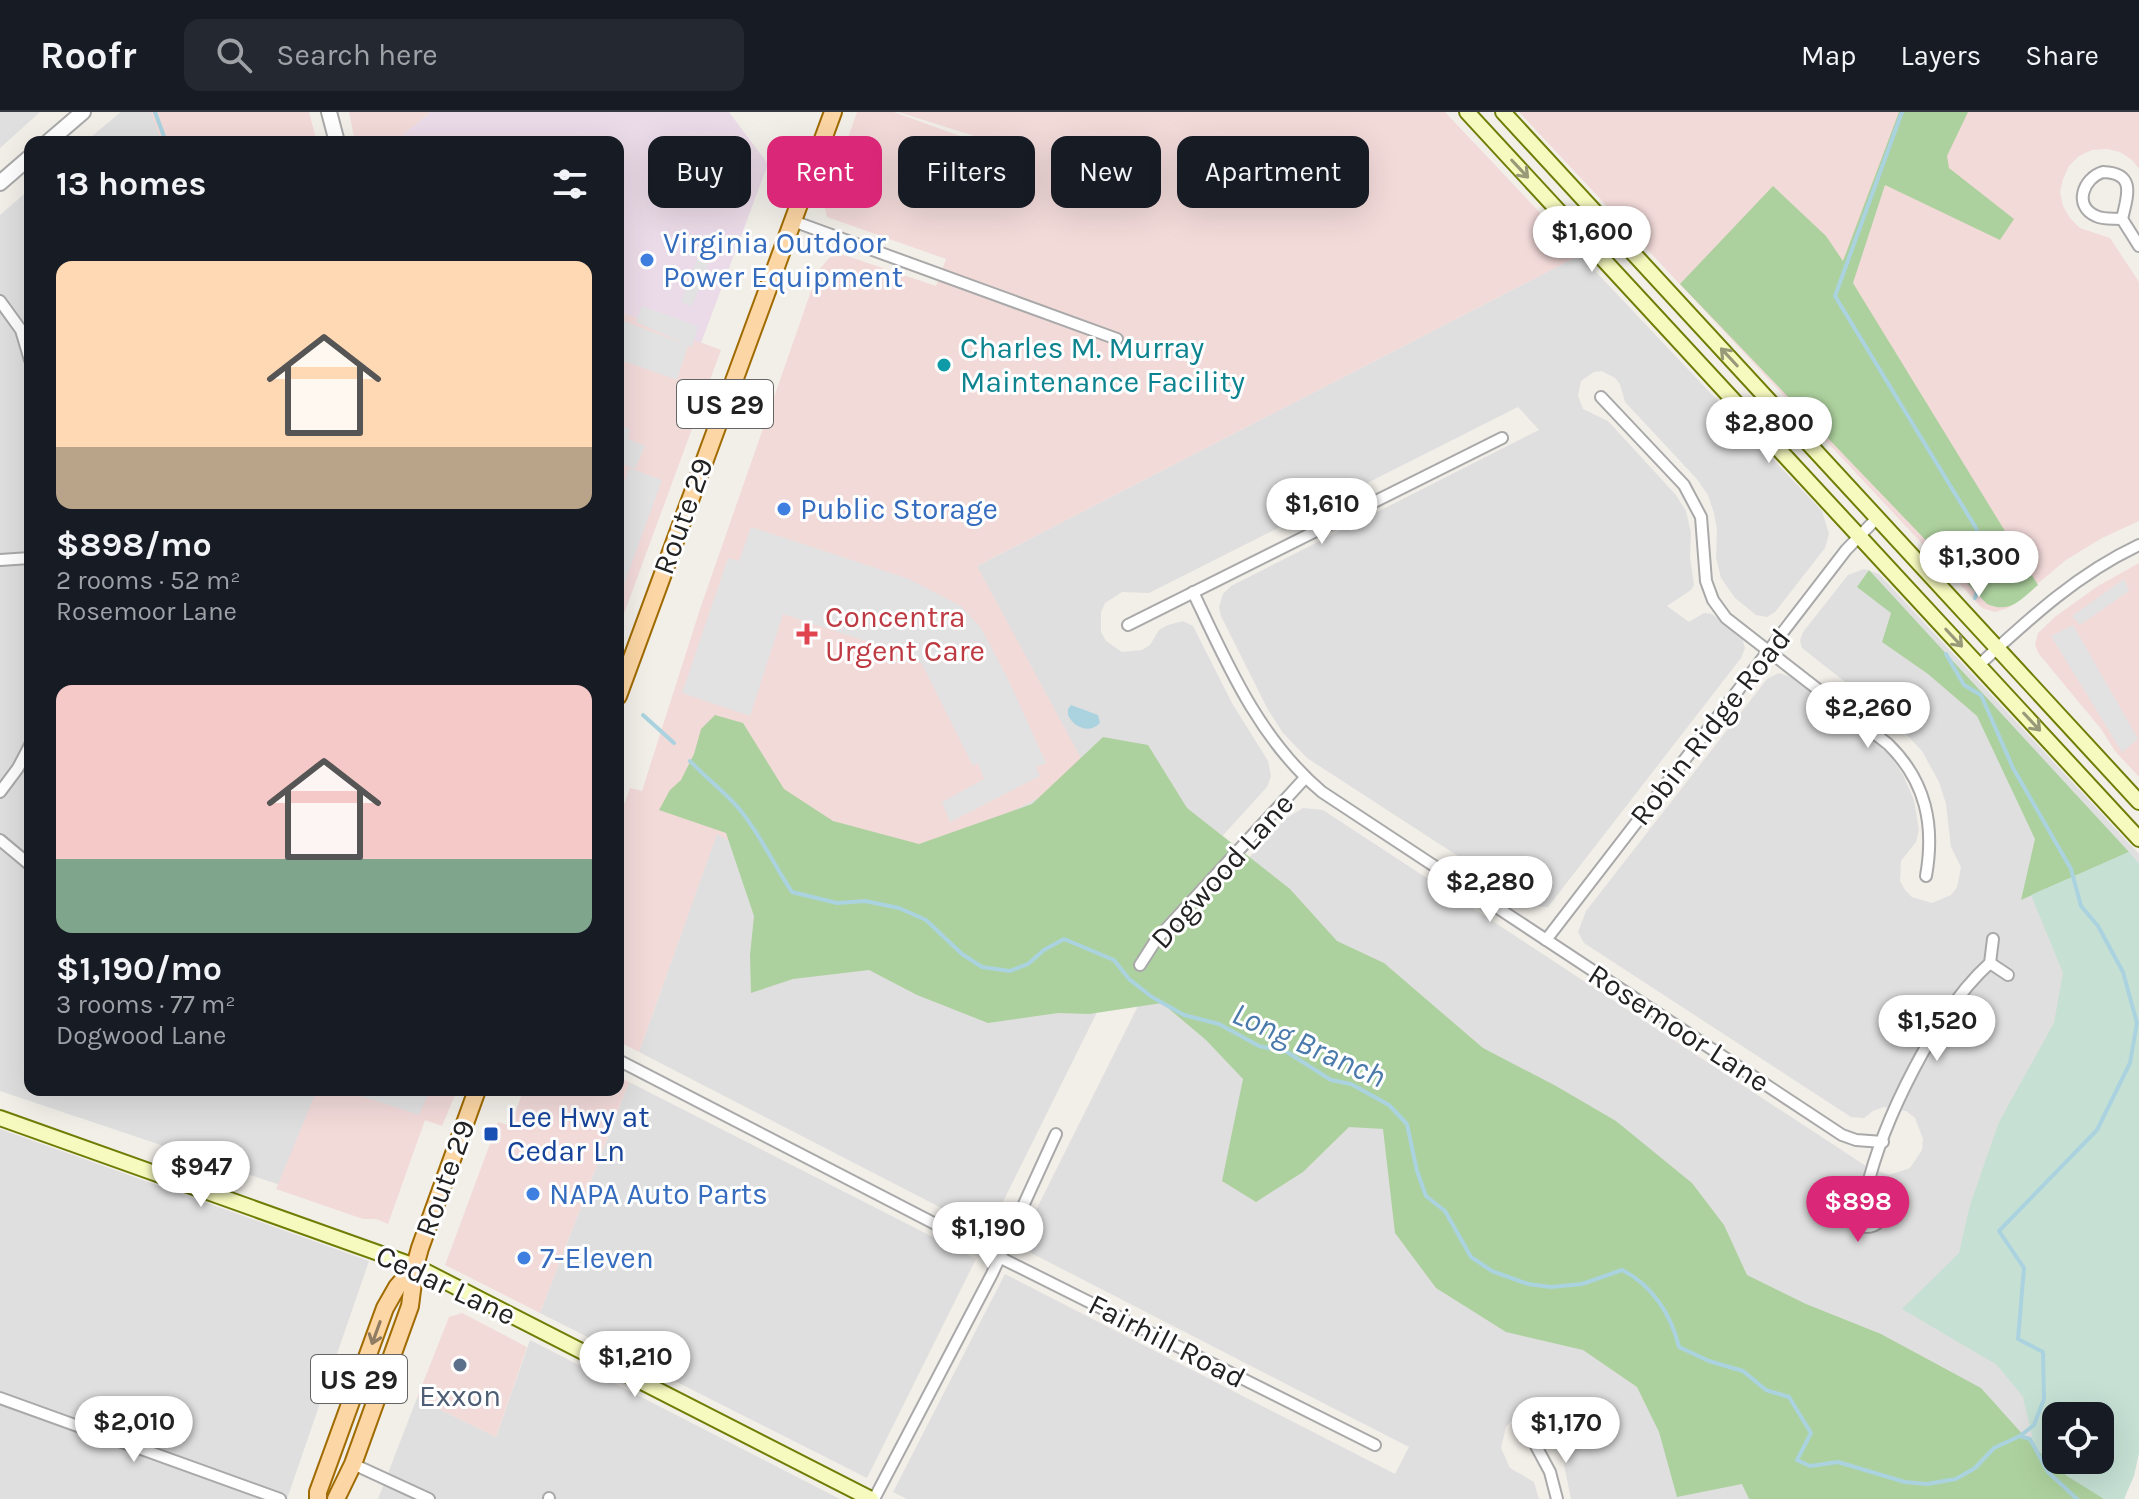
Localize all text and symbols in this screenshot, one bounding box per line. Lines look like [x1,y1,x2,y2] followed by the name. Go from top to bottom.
[184,19,744,91] search box
[40,33,136,78] text: Roofr
[212,33,256,77] icon: search
[276,37,438,73] text: Search here
[1801,39,1856,72] text: Map
[1900,39,1981,72] text: Layers
[2025,39,2099,72] text: Share
[648,136,751,208] chip: Buy
[767,136,882,208] chip: Rent
[898,136,1035,208] chip: Filters
[1051,136,1161,208] chip: New
[1177,136,1369,208] chip: Apartment
[1510,159,1529,179] one-way arrow
[548,162,592,206] icon: filters
[56,164,207,204] text: 13 homes
[1527,206,1657,274] pin: $1,600
[1551,216,1633,247] text: $1,600
[663,225,903,295] place label: Virginia Outdoor Power Equipment
[638,251,656,269] marker: Virginia Outdoor Power Equipment
[252,313,396,457] icon: home
[960,330,1245,400] place label: Charles M. Murray Maintenance Facility
[1721,347,1739,367] one-way arrow
[935,356,953,374] marker: Charles M. Murray Maintenance Facility
[677,380,773,428] road number: US 29
[1704,397,1834,465] pin: $2,800
[1724,407,1814,438] text: $2,800
[645,453,721,579] street label: Route 29
[1257,478,1387,546] pin: $1,610
[1284,488,1360,519] text: $1,610
[800,491,998,527] place label: Public Storage
[775,500,793,518] marker: Public Storage
[56,525,212,565] text: $898/mo
[1914,531,2044,599] pin: $1,300
[1938,541,2020,572] text: $1,300
[56,565,241,596] text: 2 rooms · 52 m²
[56,596,237,627] text: Rosemoor Lane
[825,599,985,669] place label: Concentra Urgent Care
[1622,621,1798,833] street label: Robin Ridge Road
[796,623,818,645] marker: Concentra Urgent Care
[1945,628,1964,648] one-way arrow
[1803,682,1933,750] pin: $2,260
[1824,692,1912,723] text: $2,260
[2023,712,2041,732] one-way arrow
[252,737,396,881] icon: home
[1143,786,1301,956] street label: Dogwood Lane
[1425,856,1555,924] pin: $2,280
[1445,866,1535,897] text: $2,280
[56,949,222,989] text: $1,190/mo
[1582,956,1776,1100] street label: Rosemoor Lane
[56,989,236,1020] text: 3 rooms · 77 m²
[1226,995,1392,1095] water label: Long Branch
[1872,995,2002,1063] pin: $1,520
[1896,1005,1978,1036] text: $1,520
[56,1020,226,1051] text: Dogwood Lane
[507,1099,650,1169] place label: Lee Hwy at Cedar Ln
[407,1115,483,1241] street label: Route 29
[482,1125,500,1143] marker: Lee Hwy at Cedar Ln
[154,1141,248,1209] pin: $947
[170,1151,232,1182] text: $947
[549,1176,768,1212] place label: NAPA Auto Parts
[1811,1176,1905,1244] pin: $898
[524,1185,542,1203] marker: NAPA Auto Parts
[1824,1186,1892,1217] text: $898
[923,1202,1053,1270] pin: $1,190
[950,1212,1026,1243] text: $1,190
[370,1237,522,1333] street label: Cedar Lane
[540,1240,654,1276] place label: 7-Eleven
[515,1249,533,1267] marker: 7-Eleven
[1082,1286,1252,1396] street label: Fairhill Road
[368,1320,382,1345] one-way arrow
[570,1331,700,1399] pin: $1,210
[597,1341,673,1372] text: $1,210
[311,1355,407,1403] road number: US 29
[451,1356,469,1374] marker: Exxon
[419,1378,501,1414] place label: Exxon
[69,1396,199,1464] pin: $2,010
[1501,1397,1631,1465] pin: $1,170
[2042,1402,2114,1474] map controls
[2042,1402,2114,1474] button: locate
[93,1406,175,1437] text: $2,010
[1530,1407,1602,1438] text: $1,170

